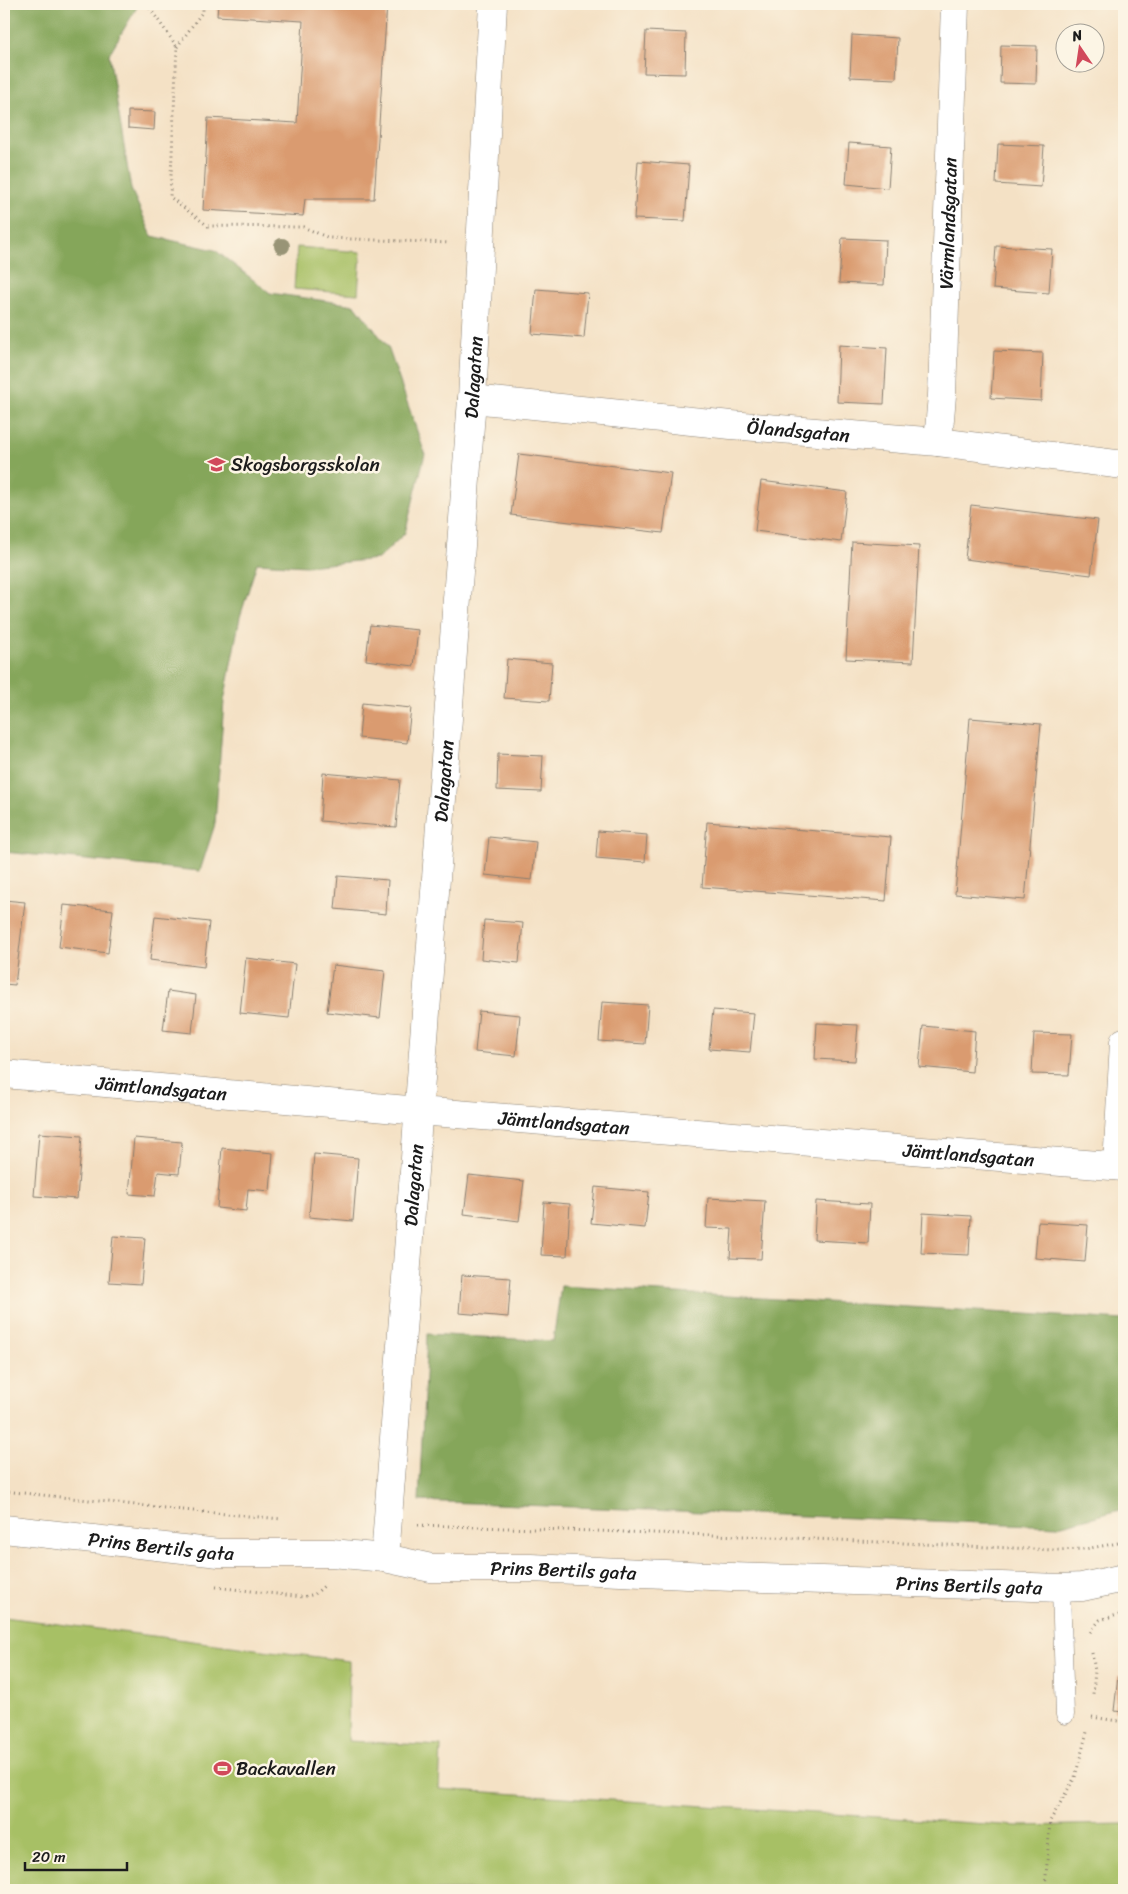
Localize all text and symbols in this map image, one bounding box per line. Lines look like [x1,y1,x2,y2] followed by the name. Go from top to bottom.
[1056,22,1106,72] north arrow
[1069,22,1085,49] text: N
[930,157,967,290] street label: Värmlandsgatan
[455,335,492,420] street label: Dalagatan
[746,410,851,452] street label: Ölandsgatan
[231,448,380,481] place label: Skogsborgsskolan
[207,454,227,474] school or university icon: Skogsborgsskolan
[424,739,463,824] street label: Dalagatan
[93,1066,228,1111] street label: Jämtlandsgatan
[496,1101,631,1145] street label: Jämtlandsgatan
[901,1133,1036,1177] street label: Jämtlandsgatan
[394,1143,433,1227] street label: Dalagatan
[86,1523,234,1570] street label: Prins Bertils gata
[490,1552,638,1590] street label: Prins Bertils gata
[895,1566,1043,1604] street label: Prins Bertils gata
[236,1752,336,1785] place label: Backavallen
[212,1758,232,1778] sports icon: Backavallen
[25,1839,128,1871] scale bar
[32,1844,66,1870] text: 20 m

